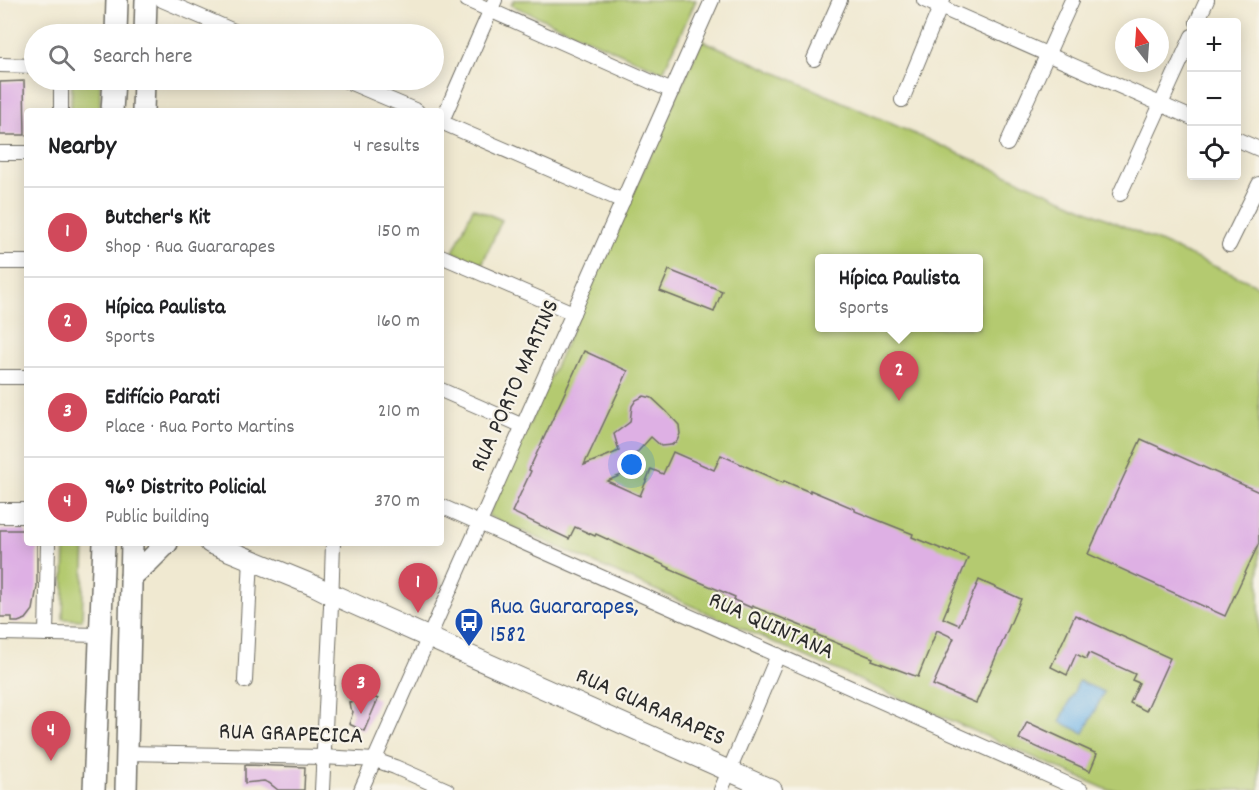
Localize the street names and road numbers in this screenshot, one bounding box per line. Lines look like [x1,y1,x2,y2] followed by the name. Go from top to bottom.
[463,294,569,478] street label: RUA PORTO MARTINS
[703,584,839,670] street label: RUA QUINTANA
[570,660,730,756] street label: RUA GUARARAPES
[218,715,364,755] street label: RUA GRAPECICA

